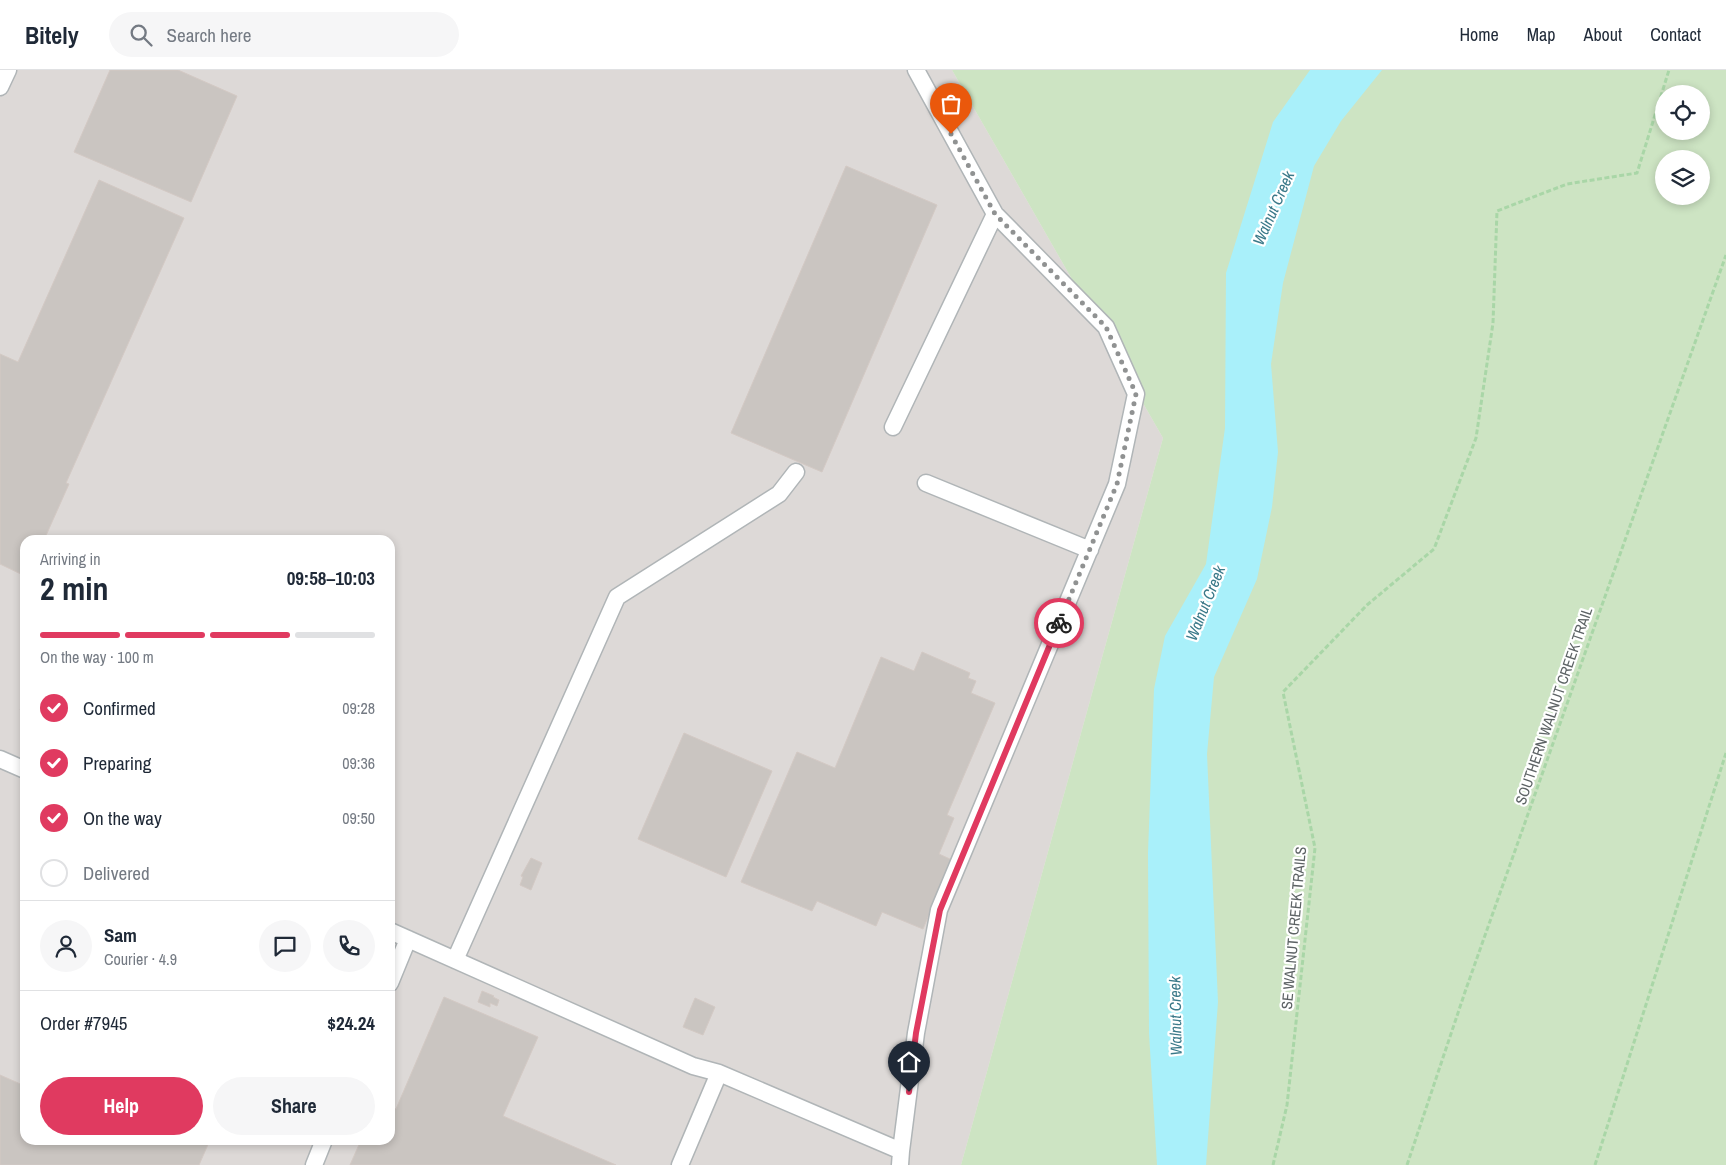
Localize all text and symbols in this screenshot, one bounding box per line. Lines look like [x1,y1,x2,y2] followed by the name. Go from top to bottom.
[109,12,459,57] search box
[25,19,79,51] text: Bitely
[127,21,155,49] icon: search
[167,22,251,48] text: Search here
[1459,22,1499,47] text: Home
[1527,22,1556,47] text: Map
[1584,22,1622,47] text: About
[1650,22,1701,47] text: Contact
[930,83,972,134] pin
[1655,85,1710,205] map controls
[1655,85,1710,140] button: locate
[937,90,965,118] icon: bag
[1655,150,1710,205] button: layers
[1247,167,1299,249] water label: Walnut Creek
[40,548,101,570] text: Arriving in
[1180,562,1230,644] water label: Walnut Creek
[287,565,375,591] text: 09:58–10:03
[40,567,109,610] text: 2 min
[1034,598,1084,648] courier
[1510,604,1597,807] street label: SOUTHERN WALNUT CREEK TRAIL
[1045,609,1073,637] icon: bike
[40,646,154,668] text: On the way · 100 m
[40,694,68,722] icon: check
[83,695,156,721] text: Confirmed
[342,697,375,719] text: 09:28
[40,749,68,777] icon: check
[83,750,151,776] text: Preparing
[342,752,375,774] text: 09:36
[40,804,68,832] icon: check
[83,805,162,831] text: On the way
[342,807,375,829] text: 09:50
[1276,846,1311,1010] street label: SE WALNUT CREEK TRAILS
[83,860,150,886] text: Delivered
[40,920,92,972] button: person
[259,920,311,972] button: chat
[323,920,375,972] button: phone
[104,922,137,948] text: Sam
[104,948,177,970] text: Courier · 4.9
[1163,976,1187,1056] water label: Walnut Creek
[40,1010,127,1036] text: Order #7945
[327,1010,375,1036] text: $24.24
[888,1041,930,1092] pin
[895,1048,923,1076] icon: home
[40,1077,203,1135] button: Help
[213,1077,375,1135] button: Share

